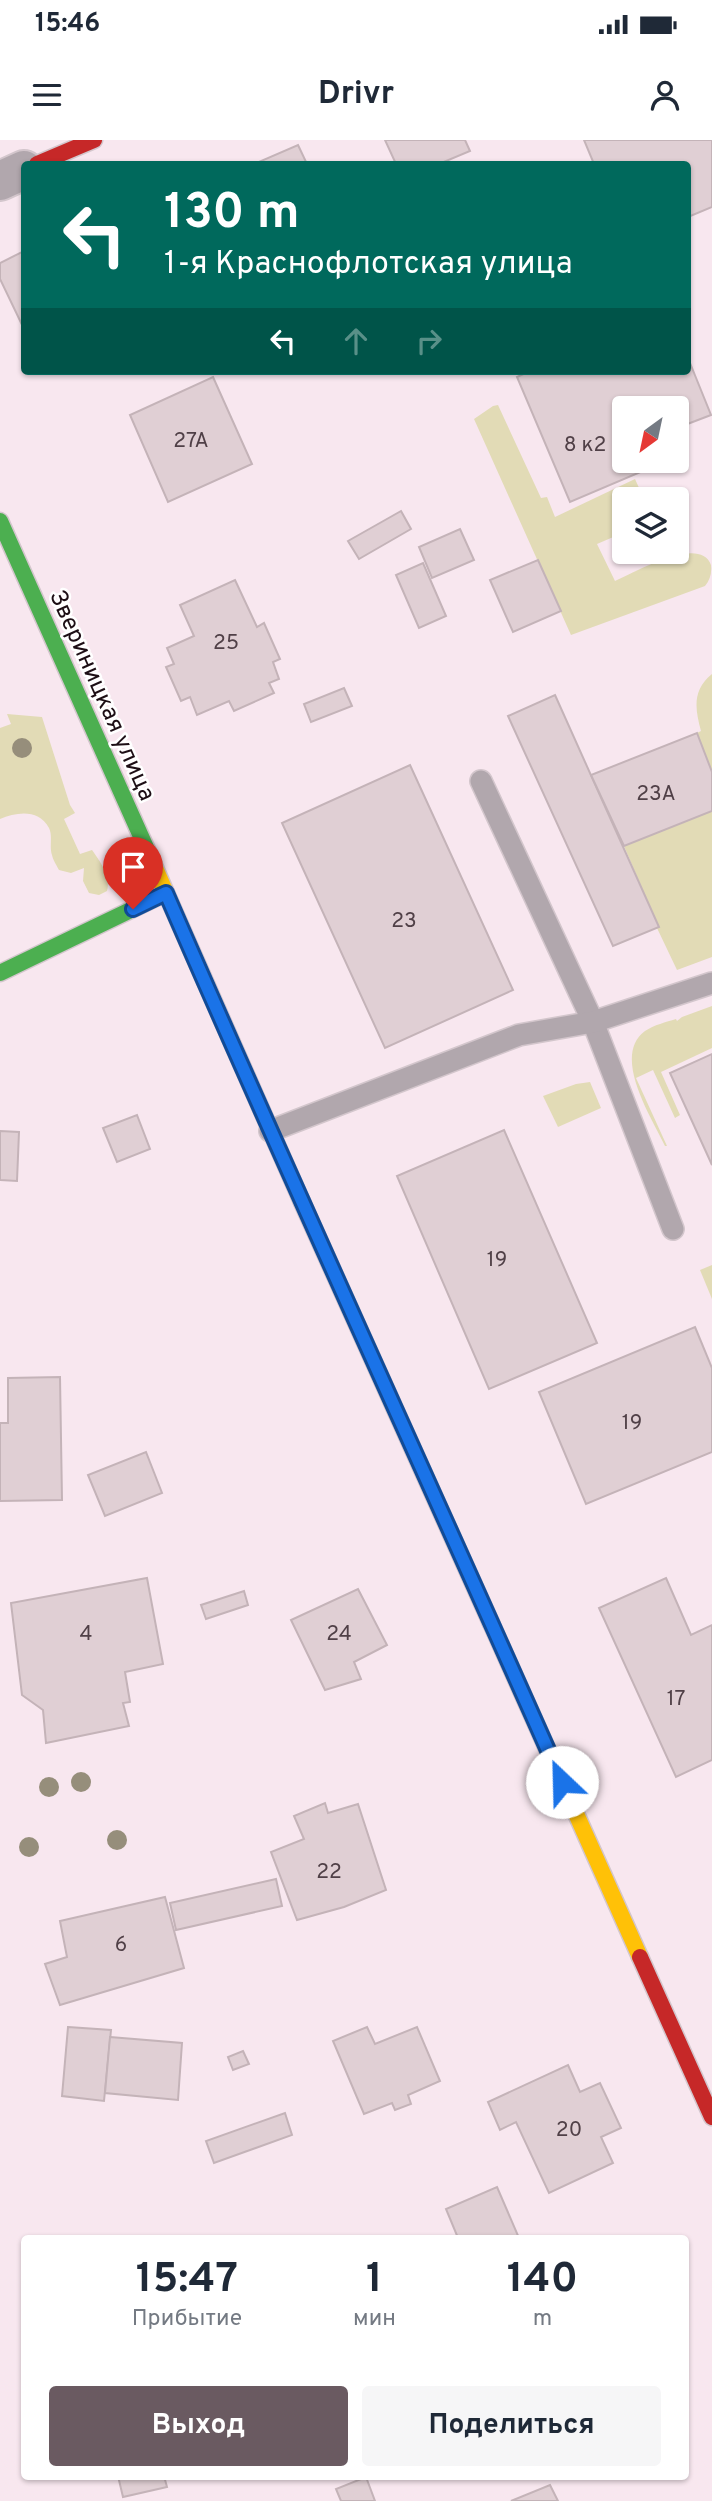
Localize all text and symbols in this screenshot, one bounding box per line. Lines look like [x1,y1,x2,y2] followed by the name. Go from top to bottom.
[35,8,100,41] text: 15:46
[318,75,394,115] text: Drivr
[28,76,66,114] icon: menu
[646,76,684,114] icon: person
[164,184,300,246] text: 130 m
[49,189,140,280] icon: left
[164,245,573,285] text: 1-я Краснофлотская улица
[264,322,302,360] icon: left
[337,322,375,360] icon: ahead
[410,322,448,360] icon: right
[612,396,690,472] north arrow
[612,396,689,564] map controls
[173,428,209,455] house number: 27А
[564,432,606,459] house number: 8 к2
[612,487,689,564] button: layers
[41,586,161,806] street label: Звериницкая улица
[213,630,239,657] house number: 25
[636,781,676,808] house number: 23А
[103,837,163,909] pin
[114,848,152,886] icon: arrive
[391,908,417,935] house number: 23
[487,1247,507,1274] house number: 19
[622,1410,642,1437] house number: 19
[79,1621,93,1648] house number: 4
[326,1621,352,1648] house number: 24
[667,1686,685,1713] house number: 17
[525,1745,599,1819] position arrow
[316,1859,342,1886] house number: 22
[115,1932,127,1959] house number: 6
[556,2117,582,2144] house number: 20
[136,2254,238,2307] text: 15:47
[366,2254,383,2307] text: 1
[507,2254,578,2307] text: 140
[132,2305,242,2334] text: Прибытие
[353,2305,396,2334] text: мин
[533,2305,552,2334] text: m
[49,2386,348,2466] button: Выход
[362,2386,661,2466] button: Поделиться

